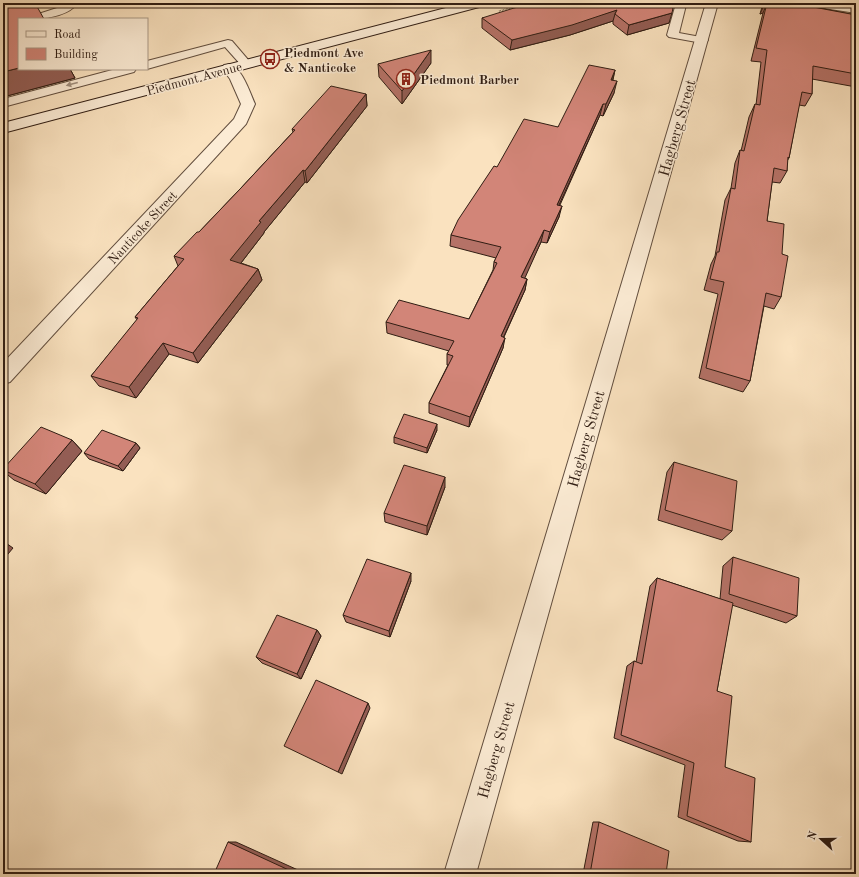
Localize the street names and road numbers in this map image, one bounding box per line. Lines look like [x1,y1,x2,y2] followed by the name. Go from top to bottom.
[145,60,244,98] street label: Piedmont Avenue
[657,78,699,179] street label: Hagberg Street
[106,189,180,267] street label: Nanticoke Street
[566,389,608,490] street label: Hagberg Street
[476,700,518,801] street label: Hagberg Street

